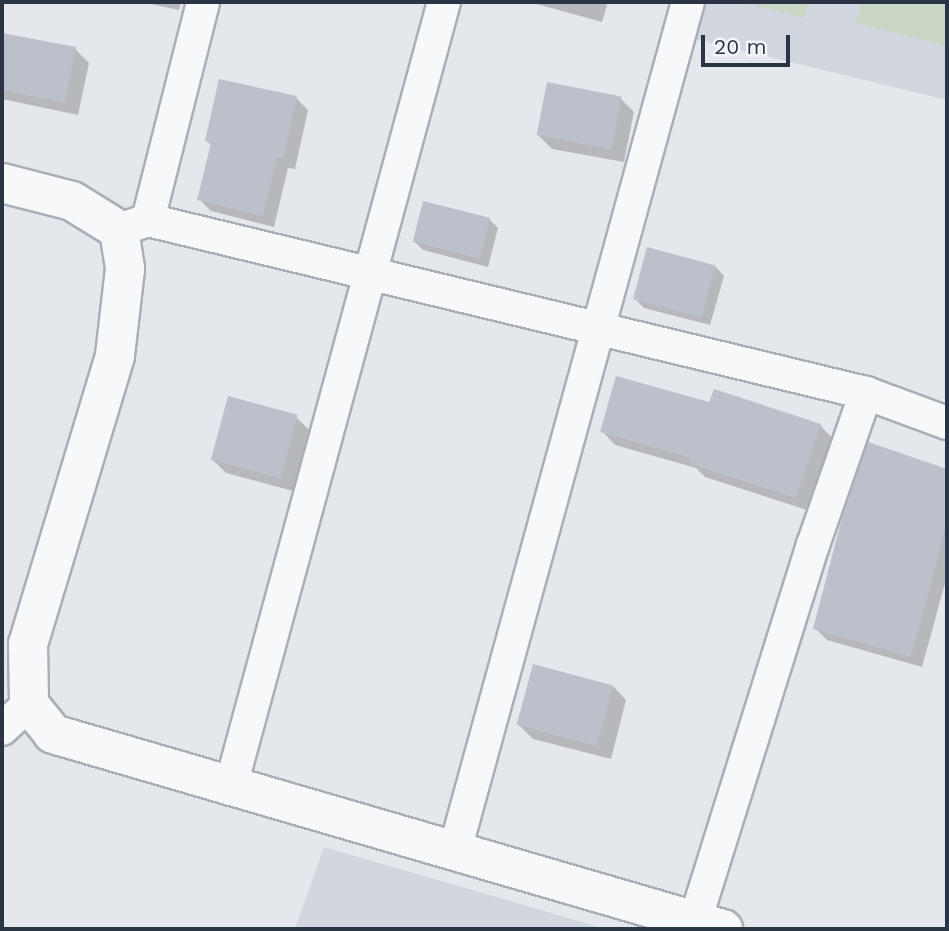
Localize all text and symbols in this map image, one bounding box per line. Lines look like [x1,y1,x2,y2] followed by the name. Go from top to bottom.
[704,21,793,65] scale bar
[714,34,766,59] text: 20 m

